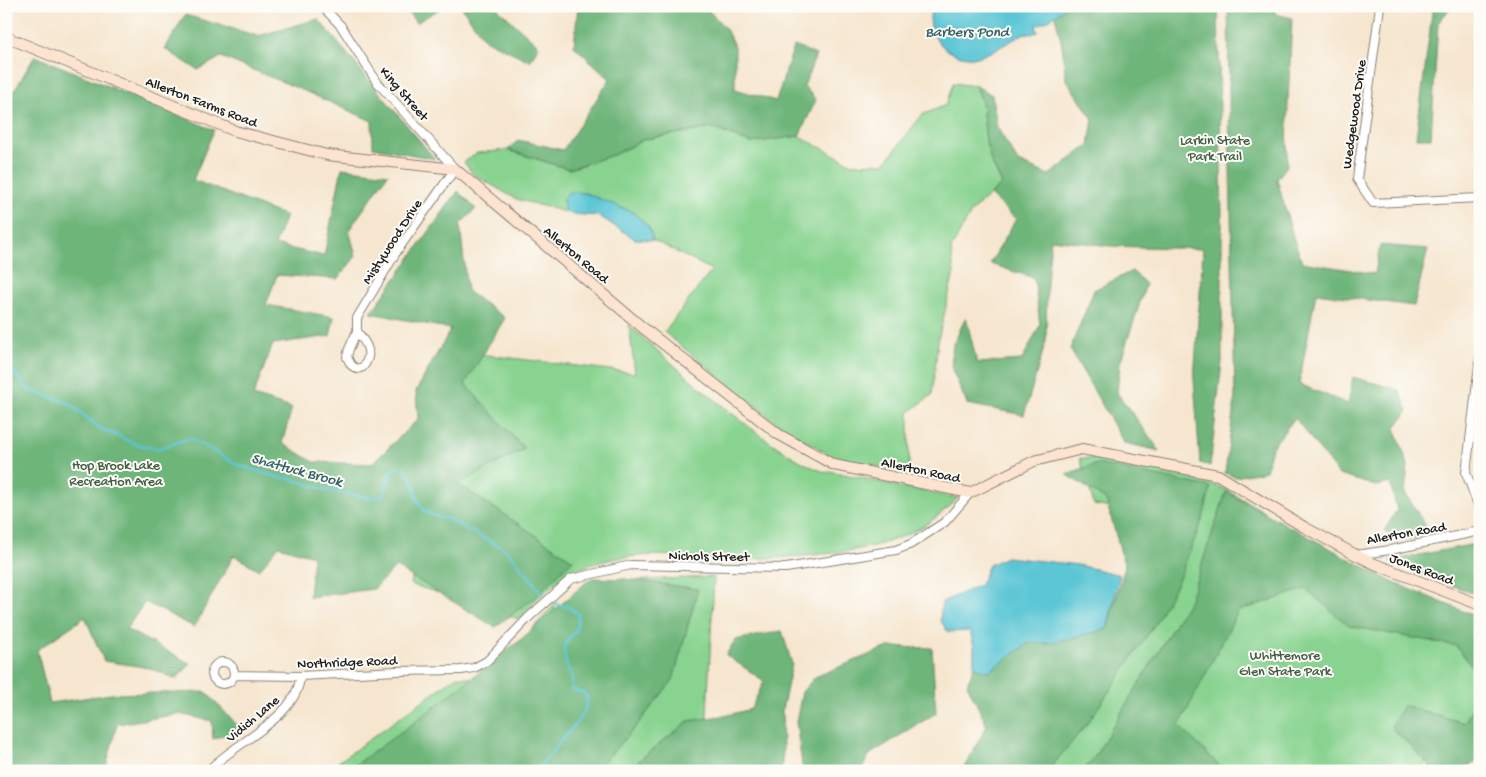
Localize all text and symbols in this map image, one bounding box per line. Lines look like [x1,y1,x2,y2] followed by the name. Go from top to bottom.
[925,24,1011,42] water label: Barbers Pond
[1339,58,1372,170] street label: Wedgewood Drive
[375,64,432,126] street label: King Street
[143,74,261,133] street label: Allerton Farms Road
[1180,133,1251,166] park label: Larkin State Park Trail
[359,196,427,288] street label: Mistywood Drive
[539,224,613,289] street label: Allerton Road
[249,450,345,492] water label: Shattuck Brook
[880,455,963,488] street label: Allerton Road
[69,458,164,491] park label: Hop Brook Lake Recreation Area
[1365,519,1449,550] street label: Allerton Road
[669,548,751,567] street label: Nichols Street
[1386,550,1457,591] street label: Jones Road
[1239,648,1333,681] park label: Whittemore Glen State Park
[297,653,399,674] street label: Northridge Road
[223,692,284,748] street label: Vidich Lane

